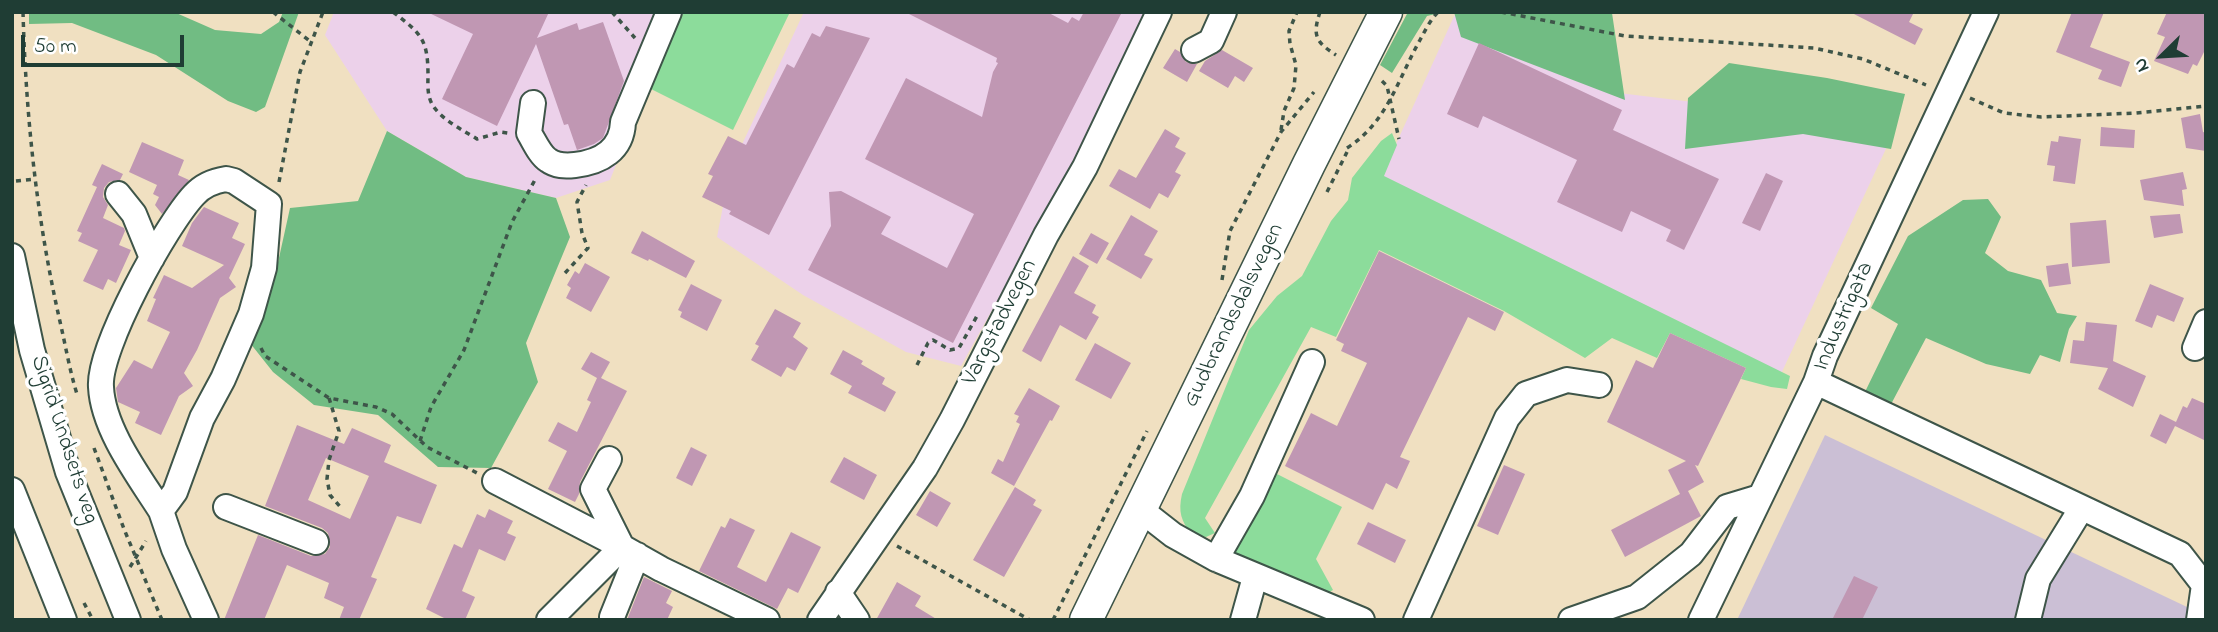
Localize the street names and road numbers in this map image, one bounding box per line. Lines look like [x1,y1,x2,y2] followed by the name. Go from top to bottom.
[1179,220,1291,412] street label: Gudbrandsdalsvegen
[958,256,1044,390] street label: Vargstadvegen
[1809,258,1881,376] street label: Industrigata
[23,352,103,528] street label: Sigrid Undsets veg

